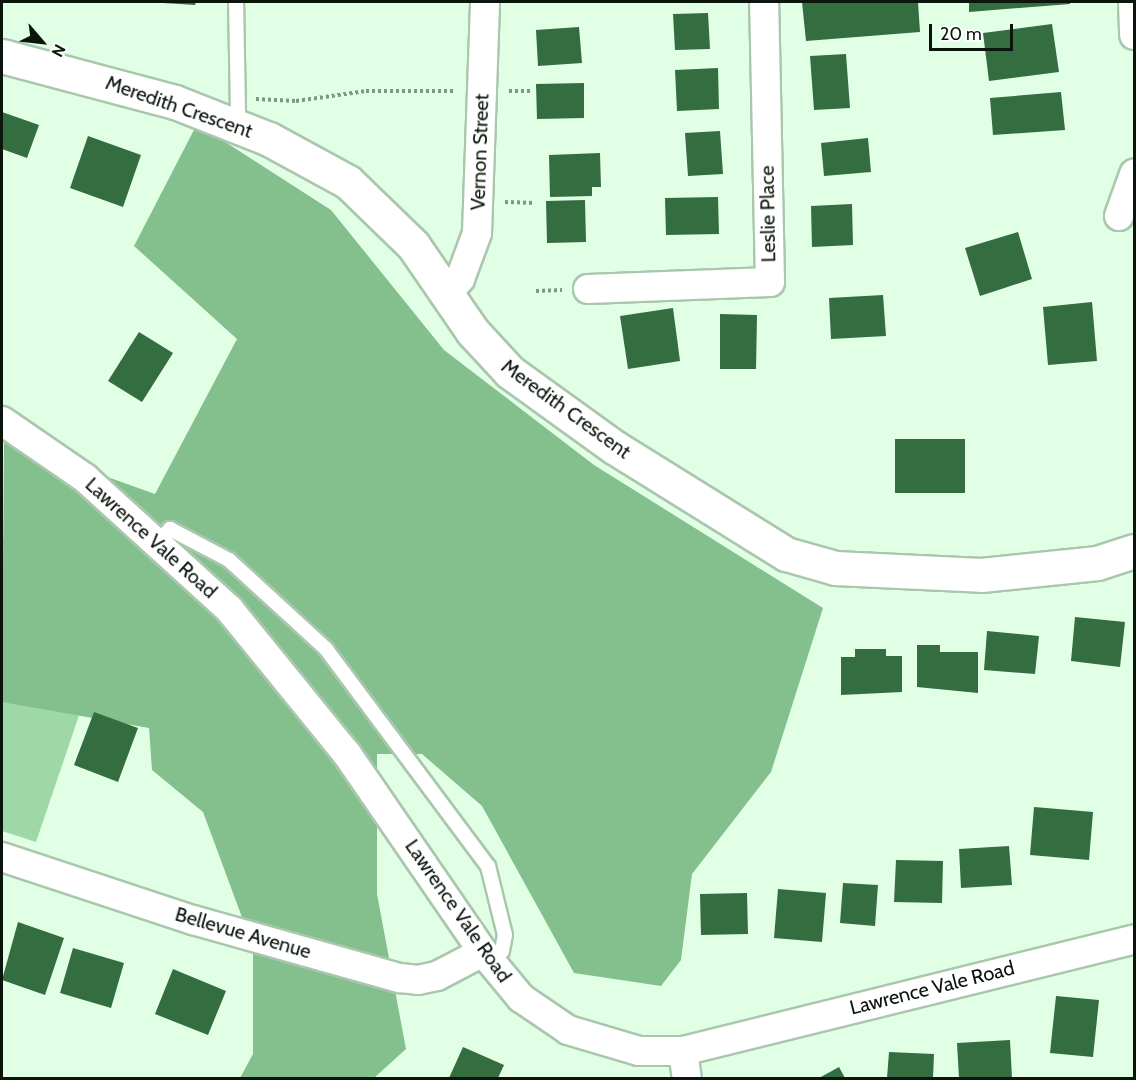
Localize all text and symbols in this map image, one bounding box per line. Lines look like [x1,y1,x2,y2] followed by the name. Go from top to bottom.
[12,12,72,72] north arrow
[932,12,1016,50] scale bar
[940,23,982,45] text: 20 m
[47,41,69,60] text: N
[102,71,256,143] street label: Meredith Crescent
[466,93,494,211] street label: Vernon Street
[755,165,781,263] street label: Leslie Place
[497,354,635,464] street label: Meredith Crescent
[80,473,222,603] street label: Lawrence Vale Road
[400,835,516,987] street label: Lawrence Vale Road
[172,902,314,964] street label: Bellevue Avenue
[847,956,1017,1020] street label: Lawrence Vale Road

